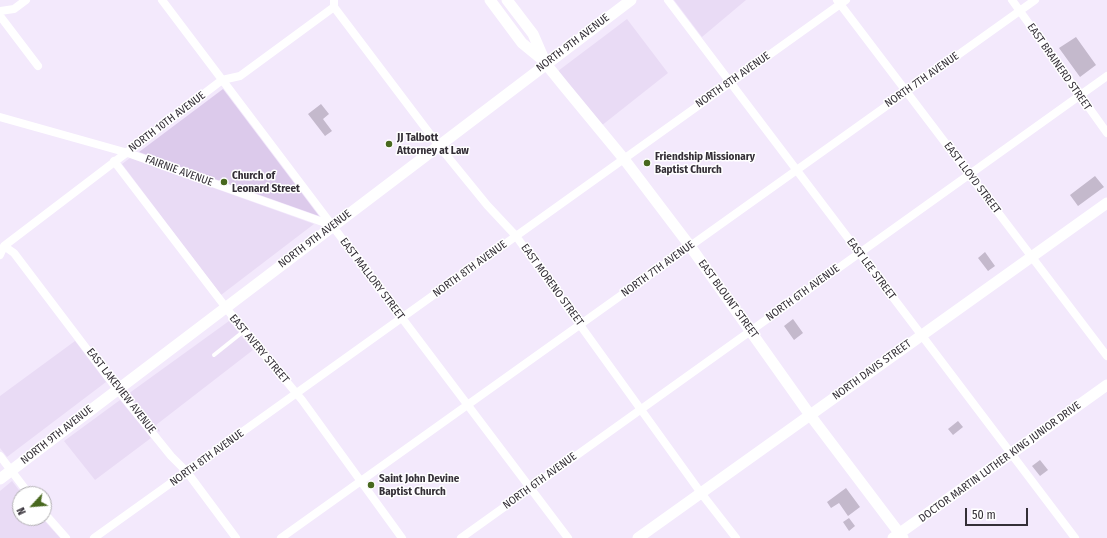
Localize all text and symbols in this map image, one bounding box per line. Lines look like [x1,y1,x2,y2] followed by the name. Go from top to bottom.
[534,11,612,75] street label: NORTH 9TH AVENUE
[1024,21,1094,113] street label: EAST BRAINERD STREET
[693,49,773,111] street label: NORTH 8TH AVENUE
[883,50,961,110] street label: NORTH 7TH AVENUE
[126,89,208,155] street label: NORTH 10TH AVENUE
[397,131,469,157] place label: JJ Talbott Attorney at Law
[384,139,394,149] marker: JJ Talbott Attorney at Law
[941,140,1003,216] street label: EAST LLOYD STREET
[655,150,755,176] place label: Friendship Missionary Baptist Church
[143,153,215,189] street label: FAIRNIE AVENUE
[642,158,652,168] marker: Friendship Missionary Baptist Church
[232,169,300,195] place label: Church of Leonard Street
[219,177,229,187] marker: Church of Leonard Street
[276,207,354,271] street label: NORTH 9TH AVENUE
[337,235,407,323] street label: EAST MALLORY STREET
[844,236,898,302] street label: EAST LEE STREET
[431,238,509,300] street label: NORTH 8TH AVENUE
[619,238,697,300] street label: NORTH 7TH AVENUE
[518,242,586,328] street label: EAST MORENO STREET
[695,257,761,341] street label: EAST BLOUNT STREET
[764,262,842,324] street label: NORTH 6TH AVENUE
[226,312,292,386] street label: EAST AVERY STREET
[830,337,914,403] street label: NORTH DAVIS STREET
[84,346,158,436] street label: EAST LAKEVIEW AVENUE
[916,399,1084,525] street label: DOCTOR MARTIN LUTHER KING JUNIOR DRIVE
[18,403,96,467] street label: NORTH 9TH AVENUE
[168,427,246,489] street label: NORTH 8TH AVENUE
[501,450,579,512] street label: NORTH 6TH AVENUE
[379,472,459,498] place label: Saint John Devine Baptist Church
[366,480,376,490] marker: Saint John Devine Baptist Church
[12,486,52,526] north arrow
[967,500,1030,526] scale bar
[14,505,29,517] text: N
[972,508,996,522] text: 50 m

